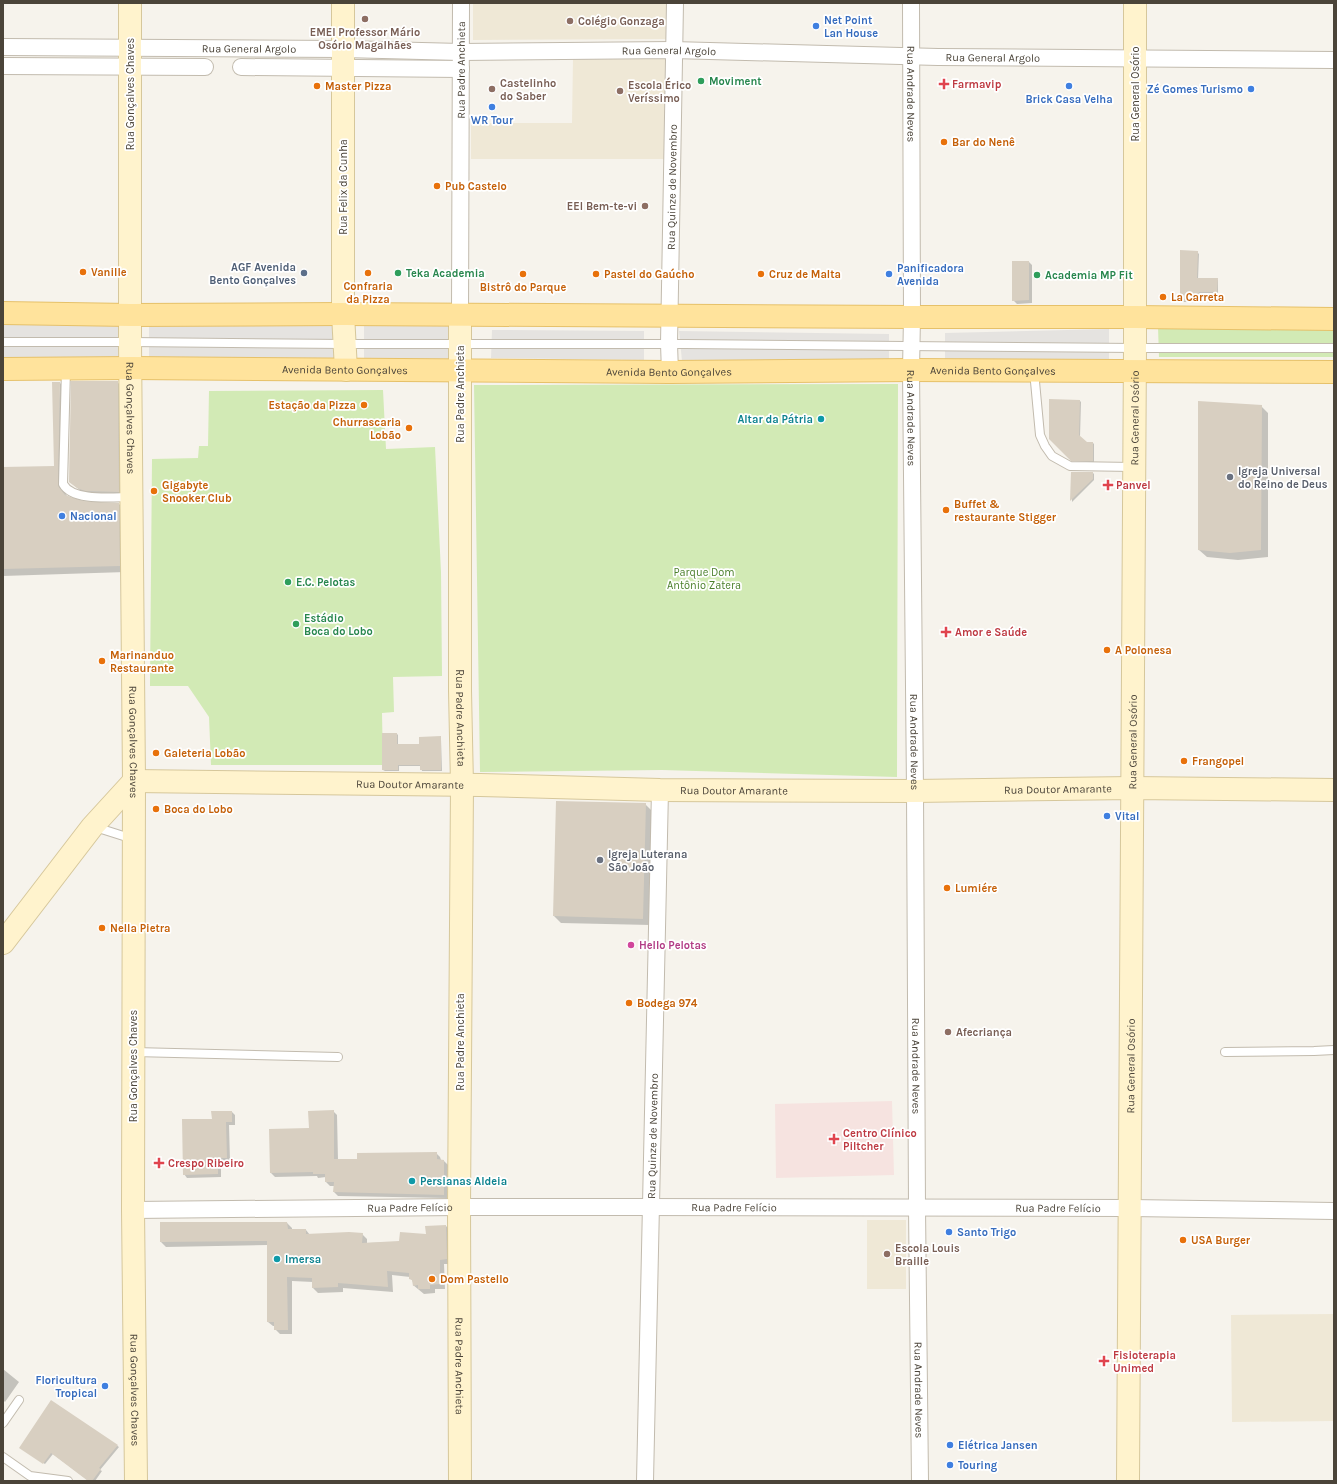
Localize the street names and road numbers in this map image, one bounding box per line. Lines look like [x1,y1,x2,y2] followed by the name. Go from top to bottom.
[454,21,467,119] street label: Rua Padre Anchieta
[124,37,137,150] street label: Rua Gonçalves Chaves
[202,42,296,55] street label: Rua General Argolo
[622,43,716,58] street label: Rua General Argolo
[905,46,918,143] street label: Rua Andrade Neves
[1129,47,1142,141] street label: Rua General Osório
[946,51,1040,64] street label: Rua General Argolo
[664,124,679,250] street label: Rua Quinze de Novembro
[337,139,350,235] street label: Rua Felix da Cunha
[454,345,467,443] street label: Rua Padre Anchieta
[124,362,138,475] street label: Rua Gonçalves Chaves
[282,363,408,377] street label: Avenida Bento Gonçalves
[930,364,1056,377] street label: Avenida Bento Gonçalves
[606,365,732,379] street label: Avenida Bento Gonçalves
[904,370,918,467] street label: Rua Andrade Neves
[1128,370,1141,466] street label: Rua General Osório
[454,669,468,767] street label: Rua Padre Anchieta
[127,686,141,799] street label: Rua Gonçalves Chaves
[908,694,921,791] street label: Rua Andrade Neves
[1126,694,1139,790] street label: Rua General Osório
[356,777,464,791] street label: Rua Doutor Amarante
[1004,782,1112,796] street label: Rua Doutor Amarante
[680,784,788,797] street label: Rua Doutor Amarante
[454,993,467,1091] street label: Rua Padre Anchieta
[127,1009,140,1122] street label: Rua Gonçalves Chaves
[910,1018,923,1115] street label: Rua Andrade Neves
[1124,1018,1137,1114] street label: Rua General Osório
[645,1073,660,1199] street label: Rua Quinze de Novembro
[367,1201,453,1214] street label: Rua Padre Felício
[691,1201,777,1214] street label: Rua Padre Felício
[1015,1201,1101,1214] street label: Rua Padre Felício
[453,1317,466,1415] street label: Rua Padre Anchieta
[128,1334,142,1447] street label: Rua Gonçalves Chaves
[912,1342,926,1439] street label: Rua Andrade Neves

